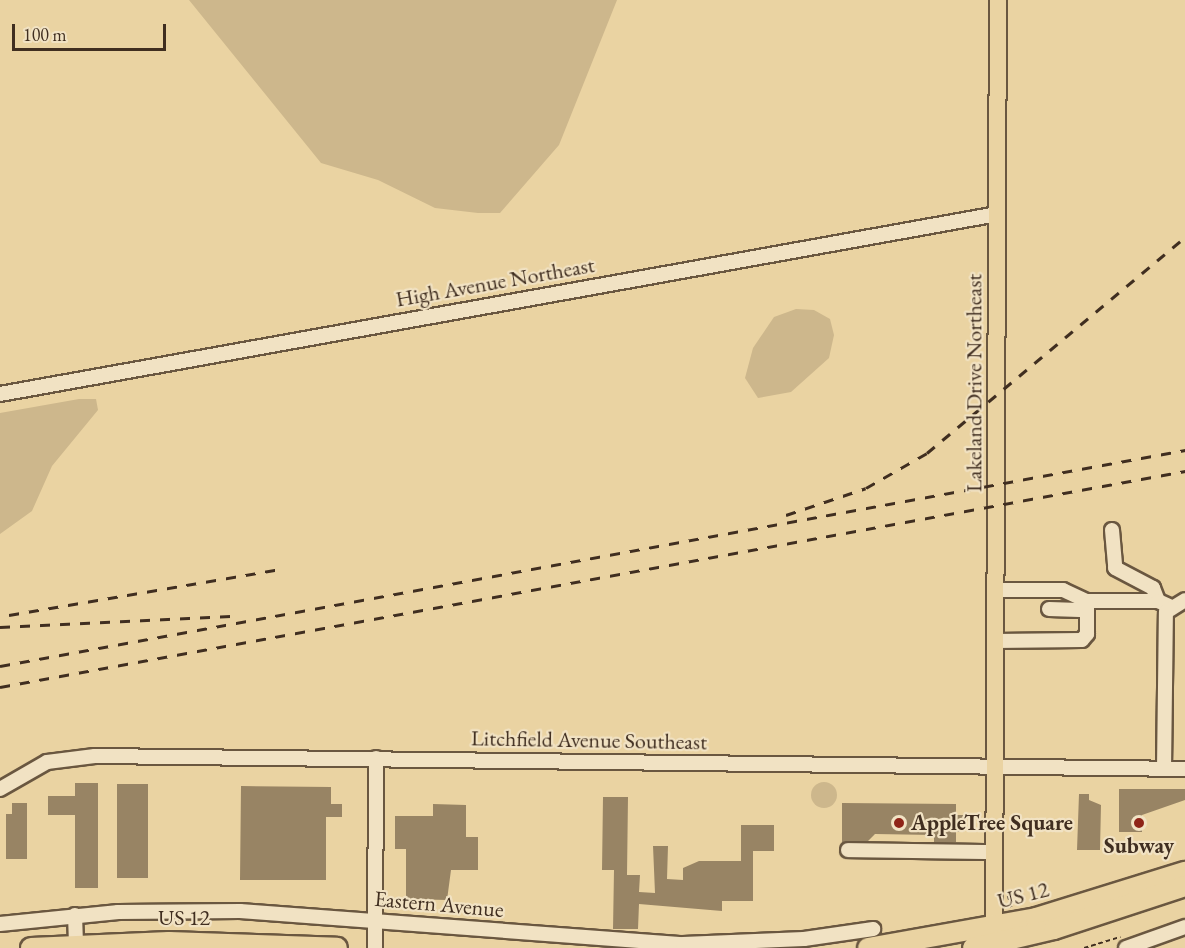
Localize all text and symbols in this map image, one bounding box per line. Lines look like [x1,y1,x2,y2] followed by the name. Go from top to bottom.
[15,12,170,50] scale bar
[23,23,67,46] text: 100 m
[394,252,596,312] street label: High Avenue Northeast
[961,274,987,492] street label: Lakeland Drive Northeast
[471,725,707,755] street label: Litchfield Avenue Southeast
[911,810,1073,836] place label: AppleTree Square
[892,816,906,830] marker: AppleTree Square
[1132,816,1146,830] marker: Subway
[1104,833,1174,859] place label: Subway
[995,876,1051,914] street label: US 12
[373,885,505,923] street label: Eastern Avenue
[158,905,210,931] street label: US 12

